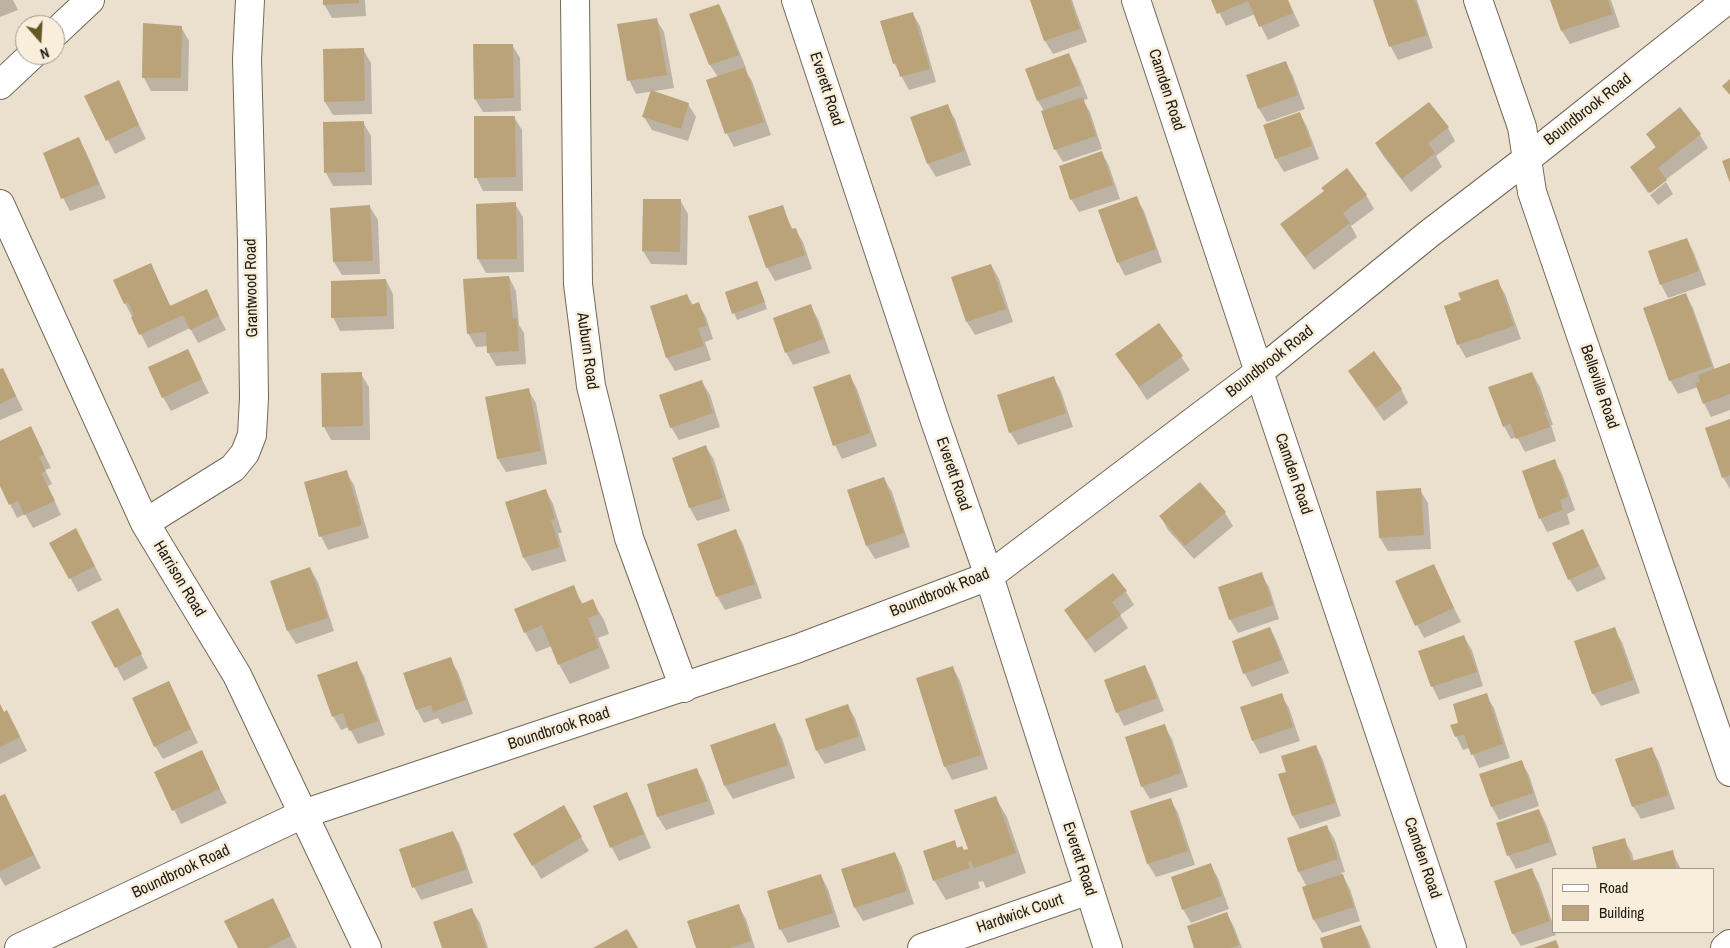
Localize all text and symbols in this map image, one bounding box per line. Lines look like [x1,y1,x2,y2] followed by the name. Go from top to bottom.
[15,15,65,65] north arrow
[38,43,51,63] text: N
[1144,47,1188,133] street label: Camden Road
[805,50,847,128] street label: Everett Road
[1540,70,1636,150] street label: Boundbrook Road
[242,238,262,338] street label: Grantwood Road
[572,311,602,391] street label: Auburn Road
[1222,322,1318,402] street label: Boundbrook Road
[1576,343,1622,431] street label: Belleville Road
[1270,431,1316,517] street label: Camden Road
[931,435,975,513] street label: Everett Road
[149,537,209,621] street label: Harrison Road
[887,564,993,622] street label: Boundbrook Road
[506,704,612,754] street label: Boundbrook Road
[1399,815,1445,901] street label: Camden Road
[1058,820,1100,898] street label: Everett Road
[129,841,233,903] street label: Boundbrook Road
[1552,868,1715,933] legend
[1599,877,1628,898] text: Road
[974,890,1066,938] street label: Hardwick Court
[1599,902,1644,923] text: Building

